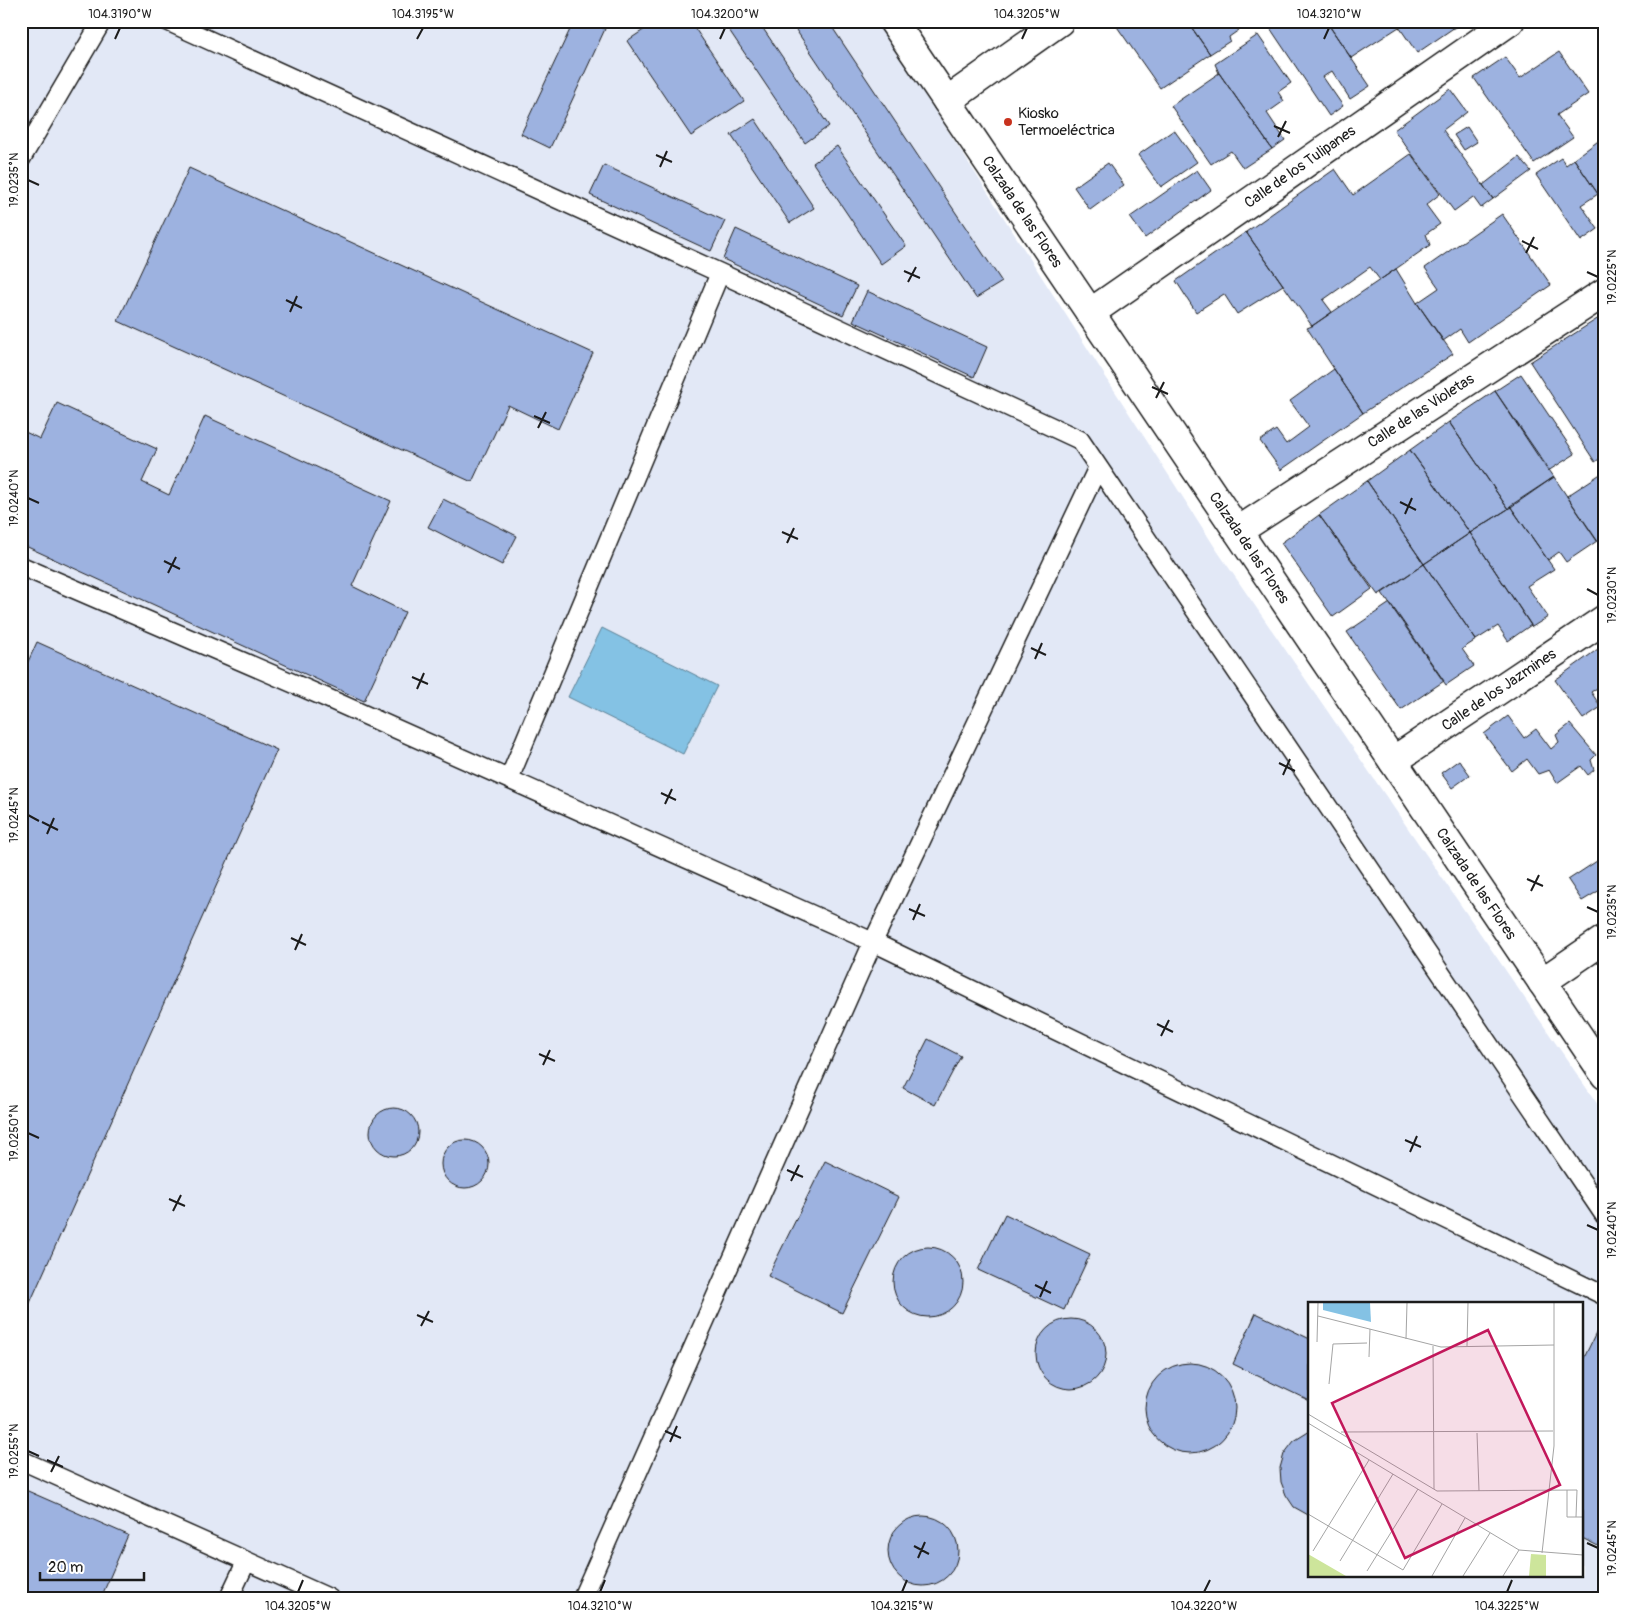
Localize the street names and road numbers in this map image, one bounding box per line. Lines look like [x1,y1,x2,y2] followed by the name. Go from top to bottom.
[1241,121,1360,213] street label: Calle de los Tulipanes
[978,153,1067,272] street label: Calzada de las Flores
[1364,369,1478,452] street label: Calle de las Violetas
[1205,489,1294,608] street label: Calzada de las Flores
[1438,644,1560,735] street label: Calle de los Jazmines
[1432,825,1521,944] street label: Calzada de las Flores

